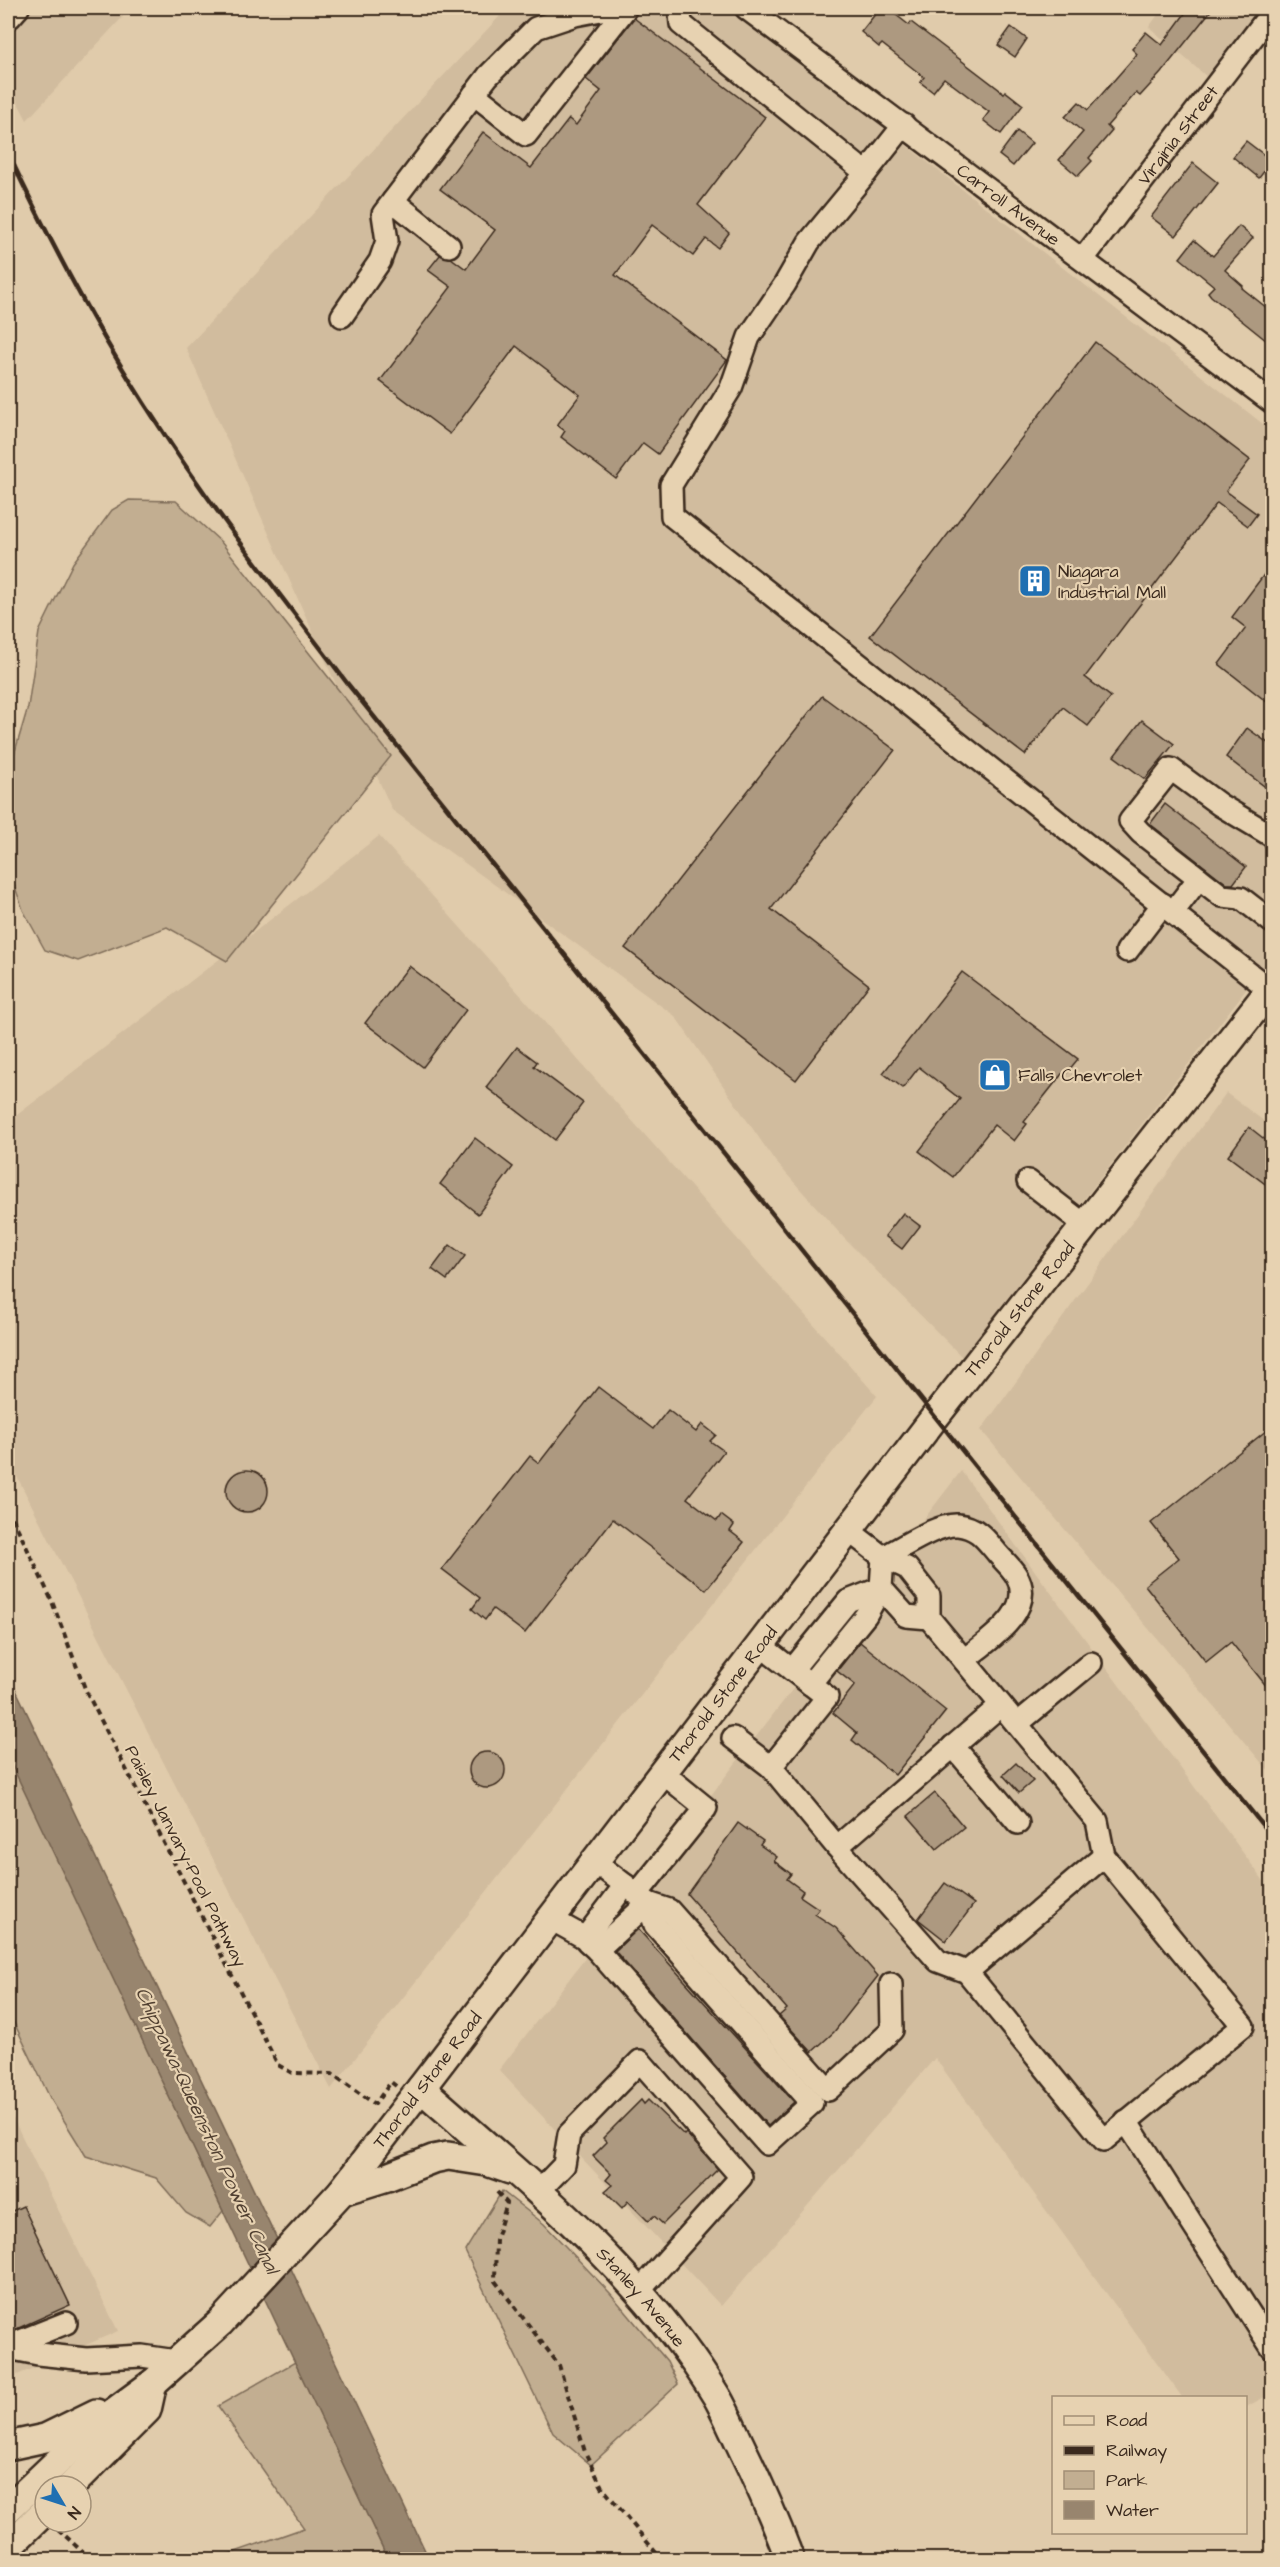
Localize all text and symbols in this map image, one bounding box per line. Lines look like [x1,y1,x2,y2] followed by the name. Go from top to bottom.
[1132,80,1225,191] street label: Virginia Street
[951,158,1065,252] street label: Carroll Avenue
[1058,559,1166,605] place label: Niagara Industrial Mall
[1017,563,1053,599] building icon: Niagara Industrial Mall
[977,1057,1013,1093] shop icon: Falls Chevrolet
[1018,1063,1143,1088] place label: Falls Chevrolet
[959,1237,1081,1383] street label: Thorold Stone Road
[663,1621,783,1768] street label: Thorold Stone Road
[118,1741,253,1972] street label: Paisley Janvary-Pool Pathway
[128,1983,287,2281] water label: Chippawa-Queenston Power Canal
[367,2007,488,2154] street label: Thorold Stone Road
[590,2242,691,2353] street label: Stanley Avenue
[1052,2396,1247,2534] legend
[1106,2408,1147,2433] text: Road
[1106,2438,1167,2464] text: Railway
[1106,2468,1148,2493] text: Park
[33,2474,93,2534] north arrow
[1106,2498,1159,2523] text: Water
[62,2502,86,2524] text: N

